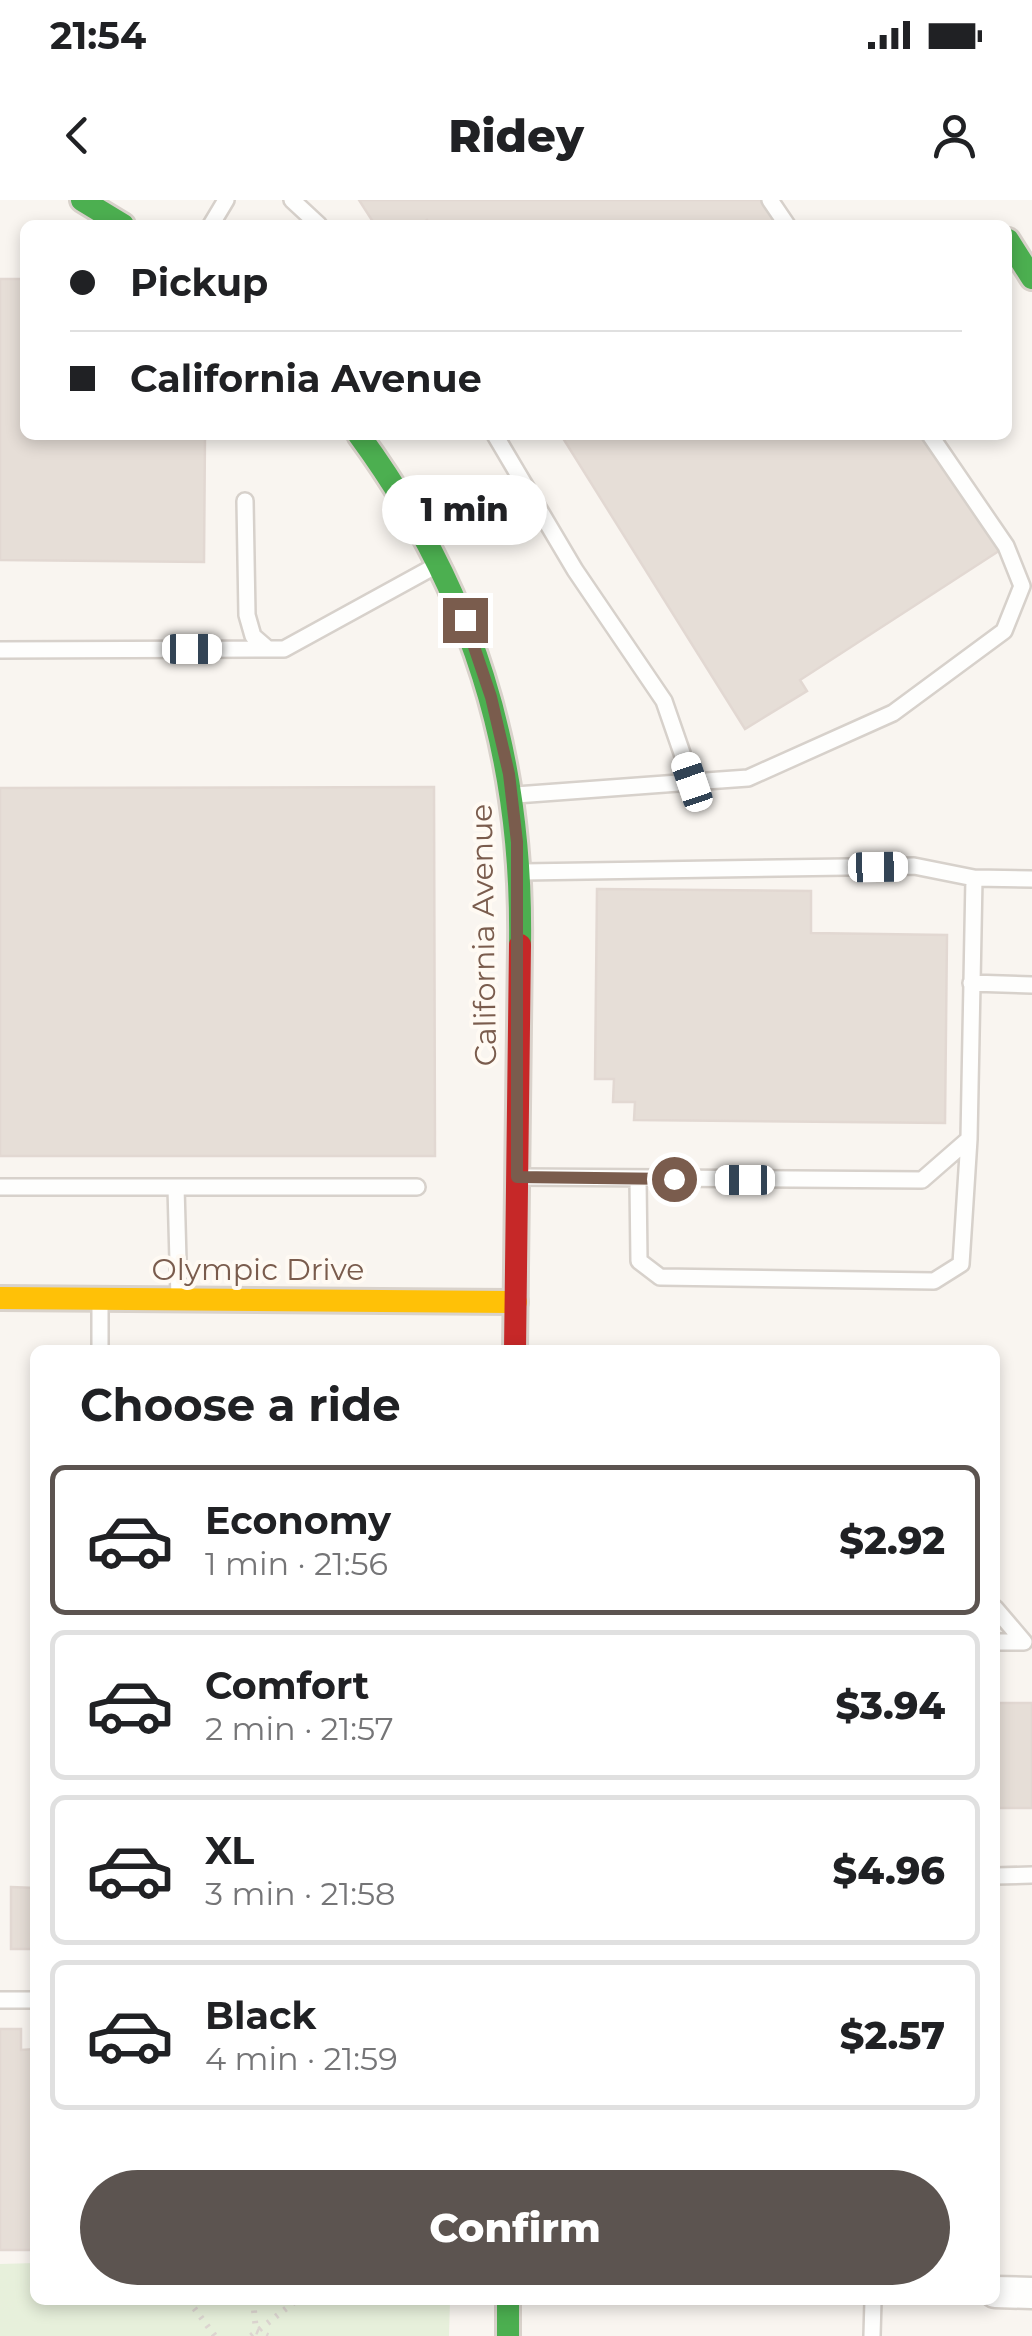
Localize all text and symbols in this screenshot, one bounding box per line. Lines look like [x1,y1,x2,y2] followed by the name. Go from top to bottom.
[50,12,146,59] text: 21:54
[50,108,105,163] icon: back
[448,108,584,163] text: Ridey
[927,108,982,163] icon: person
[130,259,268,306] text: Pickup
[130,355,482,402] text: California Avenue
[382,475,548,545] callout: 1 min
[420,490,509,529] text: 1 min
[443,598,488,643] route end
[162,634,222,664] car
[668,749,716,815] car
[463,803,504,1067] street label: California Avenue
[848,851,908,883] car
[652,1157,697,1202] route start
[715,1165,775,1195] car
[152,1251,364,1288] street label: Olympic Drive
[80,1377,401,1432] text: Choose a ride
[85,1495,175,1585] icon: car
[205,1497,391,1544] text: Economy
[839,1517,945,1564] text: $2.92
[205,1544,388,1583] text: 1 min · 21:56
[85,1660,175,1750] icon: car
[205,1662,369,1709] text: Comfort
[836,1682,945,1729] text: $3.94
[205,1709,394,1748] text: 2 min · 21:57
[85,1825,175,1915] icon: car
[205,1827,254,1874] text: XL
[833,1847,945,1894] text: $4.96
[205,1874,396,1913] text: 3 min · 21:58
[85,1990,175,2080] icon: car
[205,1992,316,2039] text: Black
[840,2012,945,2059] text: $2.57
[205,2039,398,2078] text: 4 min · 21:59
[80,2170,950,2285] button: Confirm

